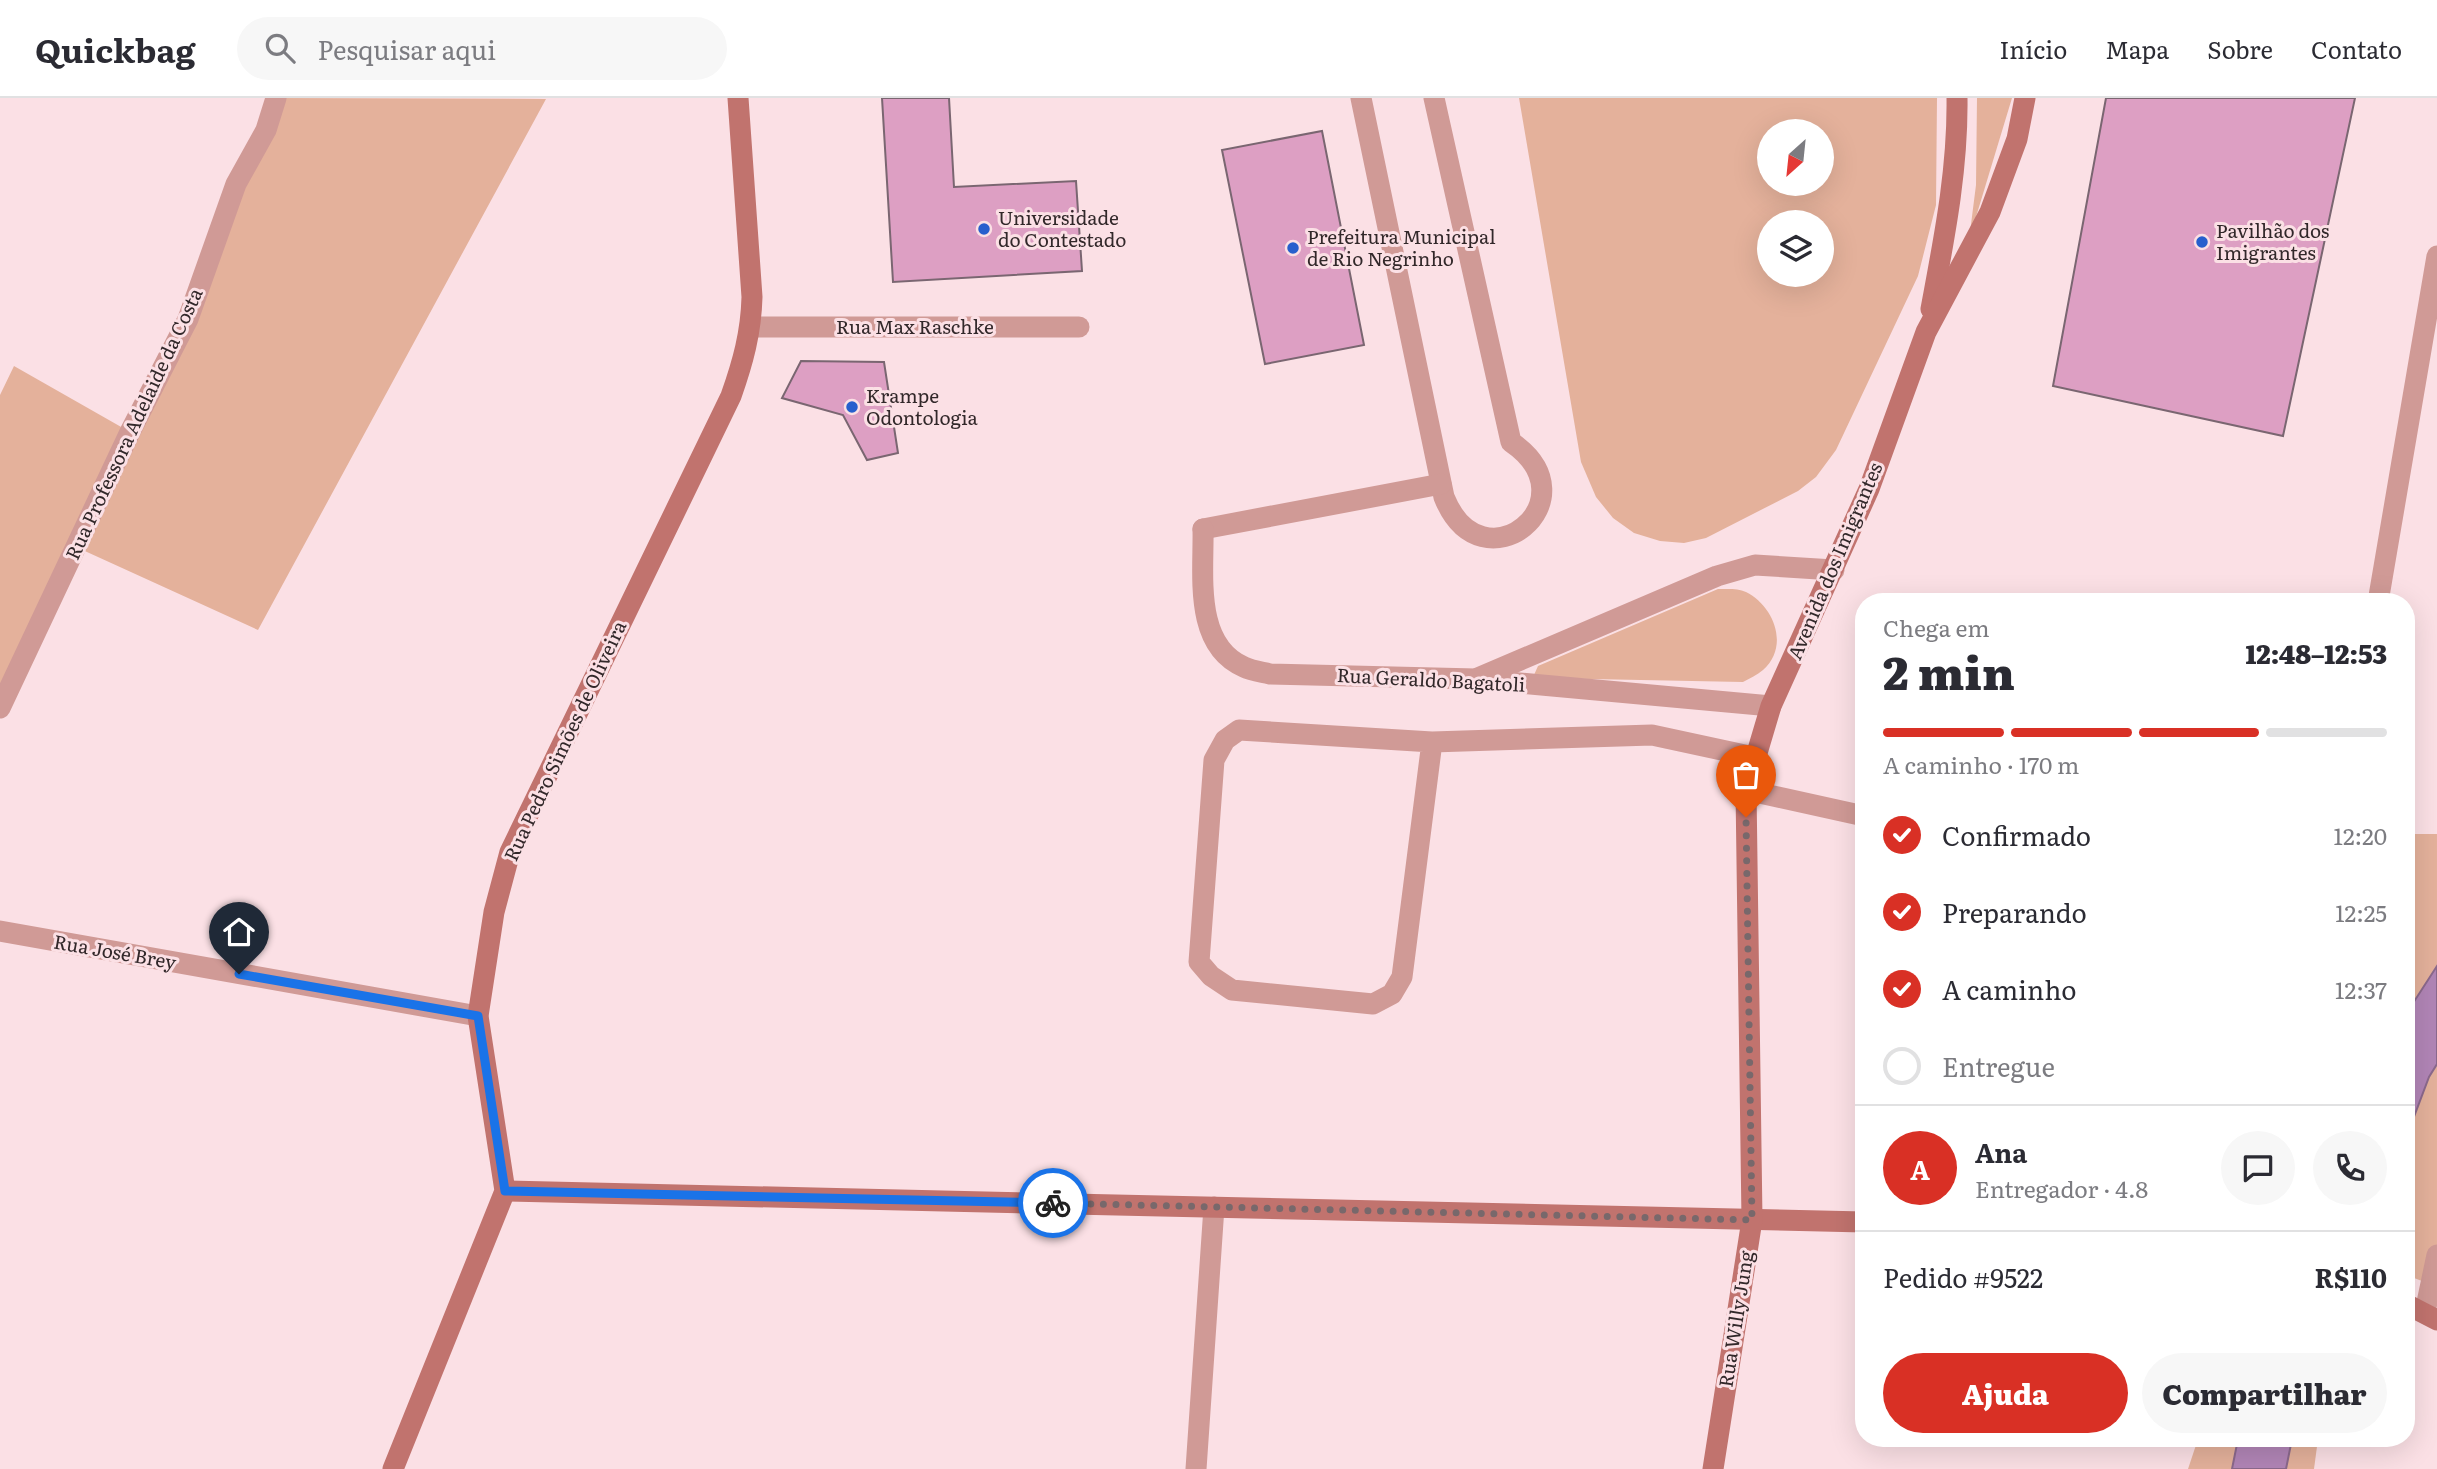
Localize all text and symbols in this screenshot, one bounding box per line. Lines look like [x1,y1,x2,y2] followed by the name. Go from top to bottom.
[237,17,727,80] search box
[35,24,195,73] text: Quickbag
[261,29,299,67] icon: search
[317,29,496,68] text: Pesquisar aqui
[2000,31,2067,66] text: Início
[2105,31,2169,66] text: Mapa
[2207,31,2273,66] text: Sobre
[2311,31,2402,66] text: Contato
[1757,119,1834,196] north arrow
[1757,119,1834,287] map controls
[998,203,1126,253] place label: Universidade do Contestado
[1757,210,1834,287] button: layers
[2216,216,2330,266] place label: Pavilhão dos Imigrantes
[976,221,992,237] marker: Universidade do Contestado
[1307,222,1496,272] place label: Prefeitura Municipal de Rio Negrinho
[2194,234,2210,250] marker: Pavilhão dos Imigrantes
[1285,240,1301,256] marker: Prefeitura Municipal de Rio Negrinho
[58,282,209,564] street label: Rua Professora Adelaide da Costa
[836,312,994,340] street label: Rua Max Raschke
[866,381,978,431] place label: Krampe Odontologia
[844,399,860,415] marker: Krampe Odontologia
[1780,457,1889,664] street label: Avenida dos Imigrantes
[1883,610,1990,644] text: Chega em
[496,615,633,865] street label: Rua Pedro Simões de Oliveira
[2245,633,2387,672] text: 12:48–12:53
[1883,636,2015,704] text: 2 min
[1336,660,1526,698] street label: Rua Geraldo Bagatoli
[1716,745,1776,817] pin
[1883,747,2079,781] text: A caminho · 170 m
[1727,756,1765,794] icon: bag
[1942,815,2091,854] text: Confirmado
[1883,816,1921,854] icon: check
[2334,818,2387,852] text: 12:20
[1942,892,2087,931] text: Preparando
[1883,893,1921,931] icon: check
[2335,895,2387,929] text: 12:25
[209,902,269,974] pin
[220,913,258,951] icon: home
[52,926,179,976] street label: Rua José Brey
[1942,969,2076,1008] text: A caminho
[1883,970,1921,1008] icon: check
[2335,972,2387,1006] text: 12:37
[1942,1046,2055,1085] text: Entregue
[2221,1131,2295,1205] button: chat
[2313,1131,2387,1205] button: phone
[1975,1132,2027,1171] text: Ana
[1910,1149,1930,1188] text: A
[1018,1168,1088,1238] courier
[1975,1171,2148,1205] text: Entregador · 4.8
[1034,1184,1072,1222] icon: bike
[1710,1248,1760,1389] street label: Rua Willy Jung
[1883,1257,2043,1296] text: Pedido #9522
[2315,1257,2387,1296] text: R$110
[1883,1353,2128,1433] button: Ajuda
[2142,1353,2387,1433] button: Compartilhar

